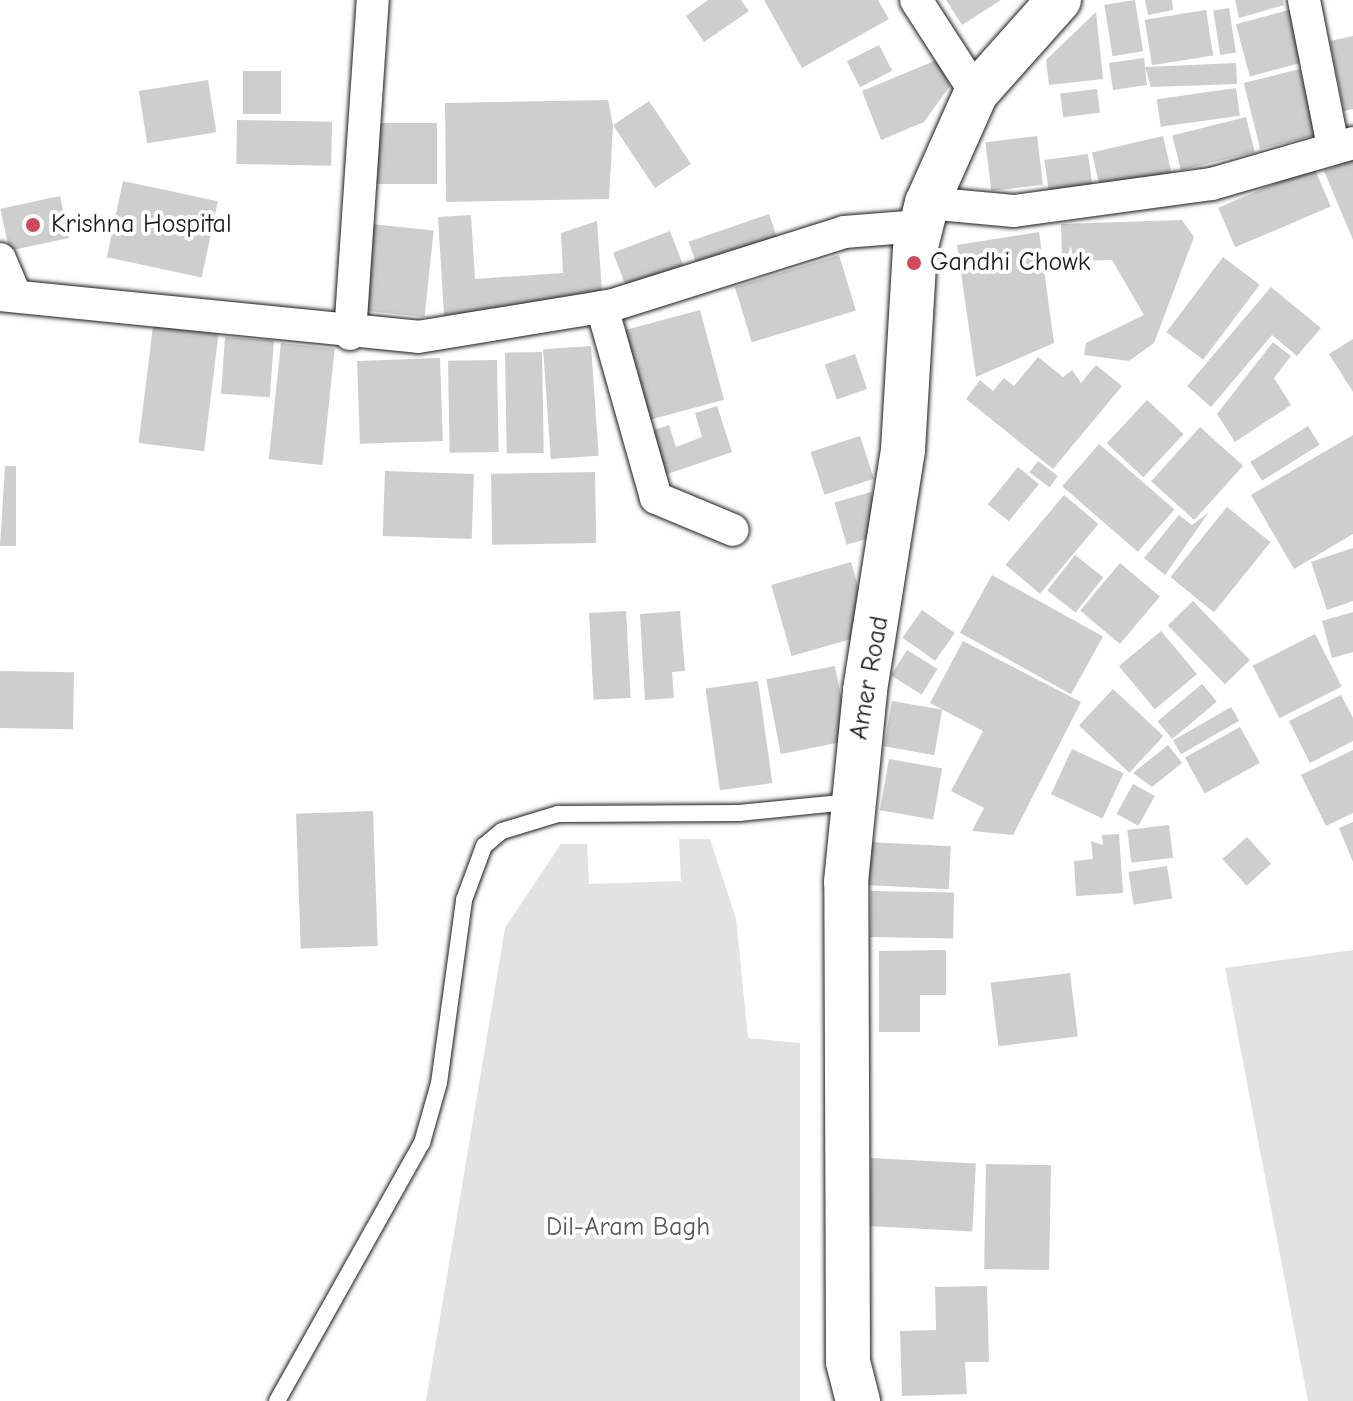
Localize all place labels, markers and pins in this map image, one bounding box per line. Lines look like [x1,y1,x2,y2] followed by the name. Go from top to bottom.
[51,209,232,241] place label: Krishna Hospital
[22,214,44,236] marker: Krishna Hospital
[930,247,1090,279] place label: Gandhi Chowk
[905,254,923,272] marker: Gandhi Chowk

